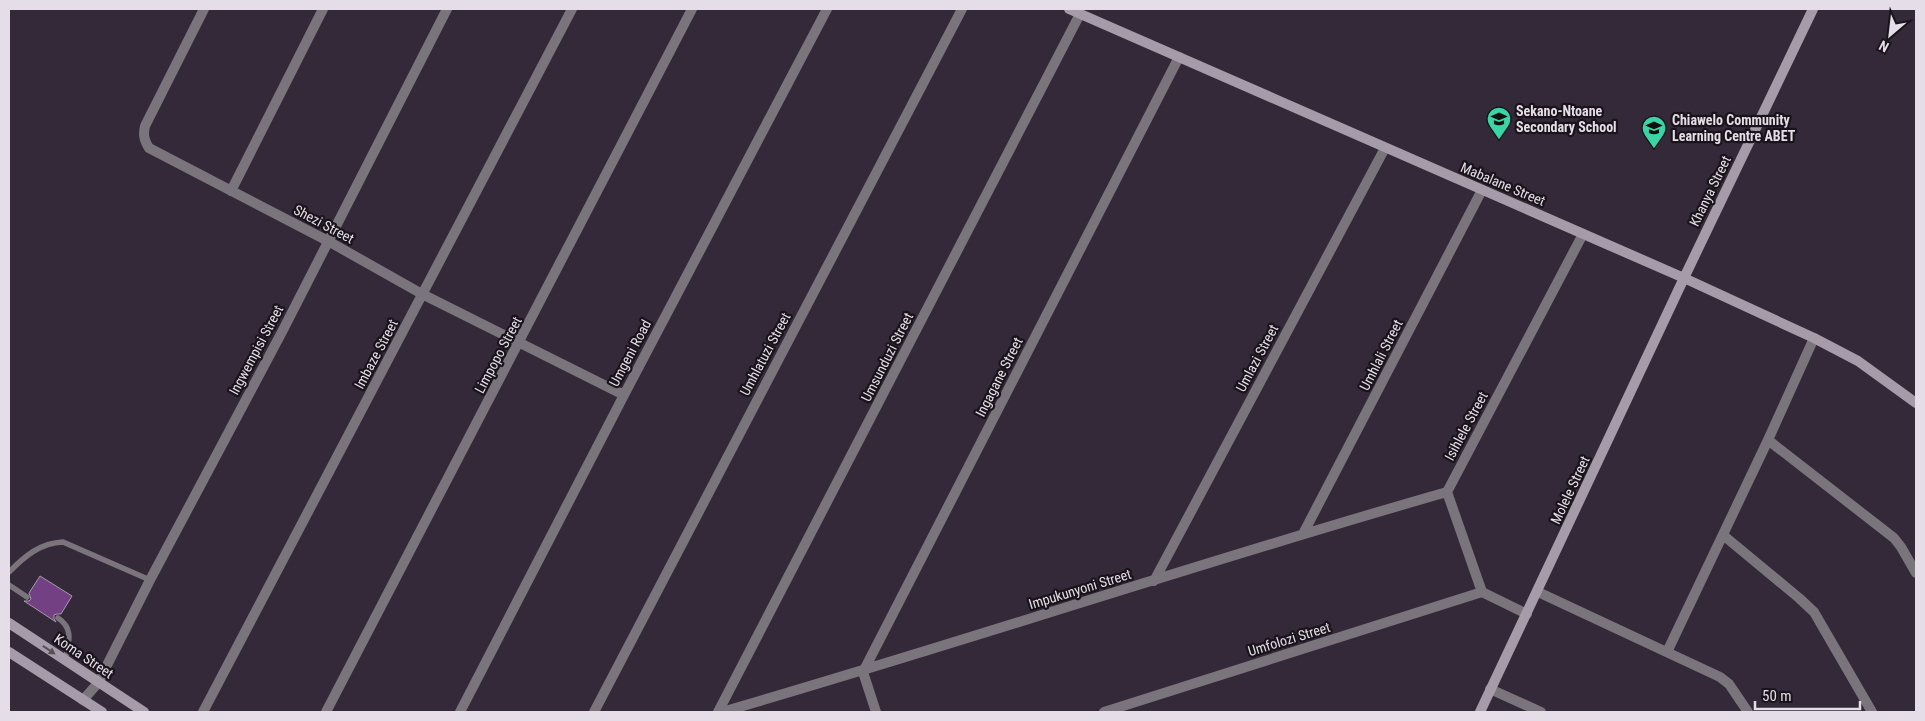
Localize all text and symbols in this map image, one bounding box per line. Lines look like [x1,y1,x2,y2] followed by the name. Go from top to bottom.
[1865,10,1915,60] north arrow
[1876,37,1891,56] text: N
[1516,103,1617,135] place label: Sekano-Ntoane Secondary School
[1486,106,1512,140] school or university icon: Sekano-Ntoane Secondary School
[1672,112,1796,144] place label: Chiawelo Community Learning Centre ABET
[1641,115,1667,149] school or university icon: Chiawelo Community Learning Centre ABET
[1686,153,1734,229] street label: Khanya Street
[1458,159,1548,209] street label: Mabalane Street
[291,201,357,247] street label: Shezi Street
[226,302,286,398] street label: Ingwempisi Street
[736,310,794,398] street label: Umhlatuzi Street
[858,310,916,404] street label: Umsunduzi Street
[471,314,525,396] street label: Limpopo Street
[351,317,401,391] street label: Imbaze Street
[606,317,654,389] street label: Umgeni Road
[1356,317,1406,393] street label: Umhlali Street
[1233,322,1281,394] street label: Umlazi Street
[972,335,1026,419] street label: Ingagane Street
[1441,389,1491,463] street label: Isihlele Street
[1547,453,1593,527] street label: Molele Street
[1027,566,1133,612] street label: Impukunyoni Street
[1246,619,1332,659] street label: Umfolozi Street
[51,630,117,682] street label: Koma Street
[42,645,56,655] one-way arrow
[1755,678,1860,710] scale bar
[1762,687,1792,705] text: 50 m

